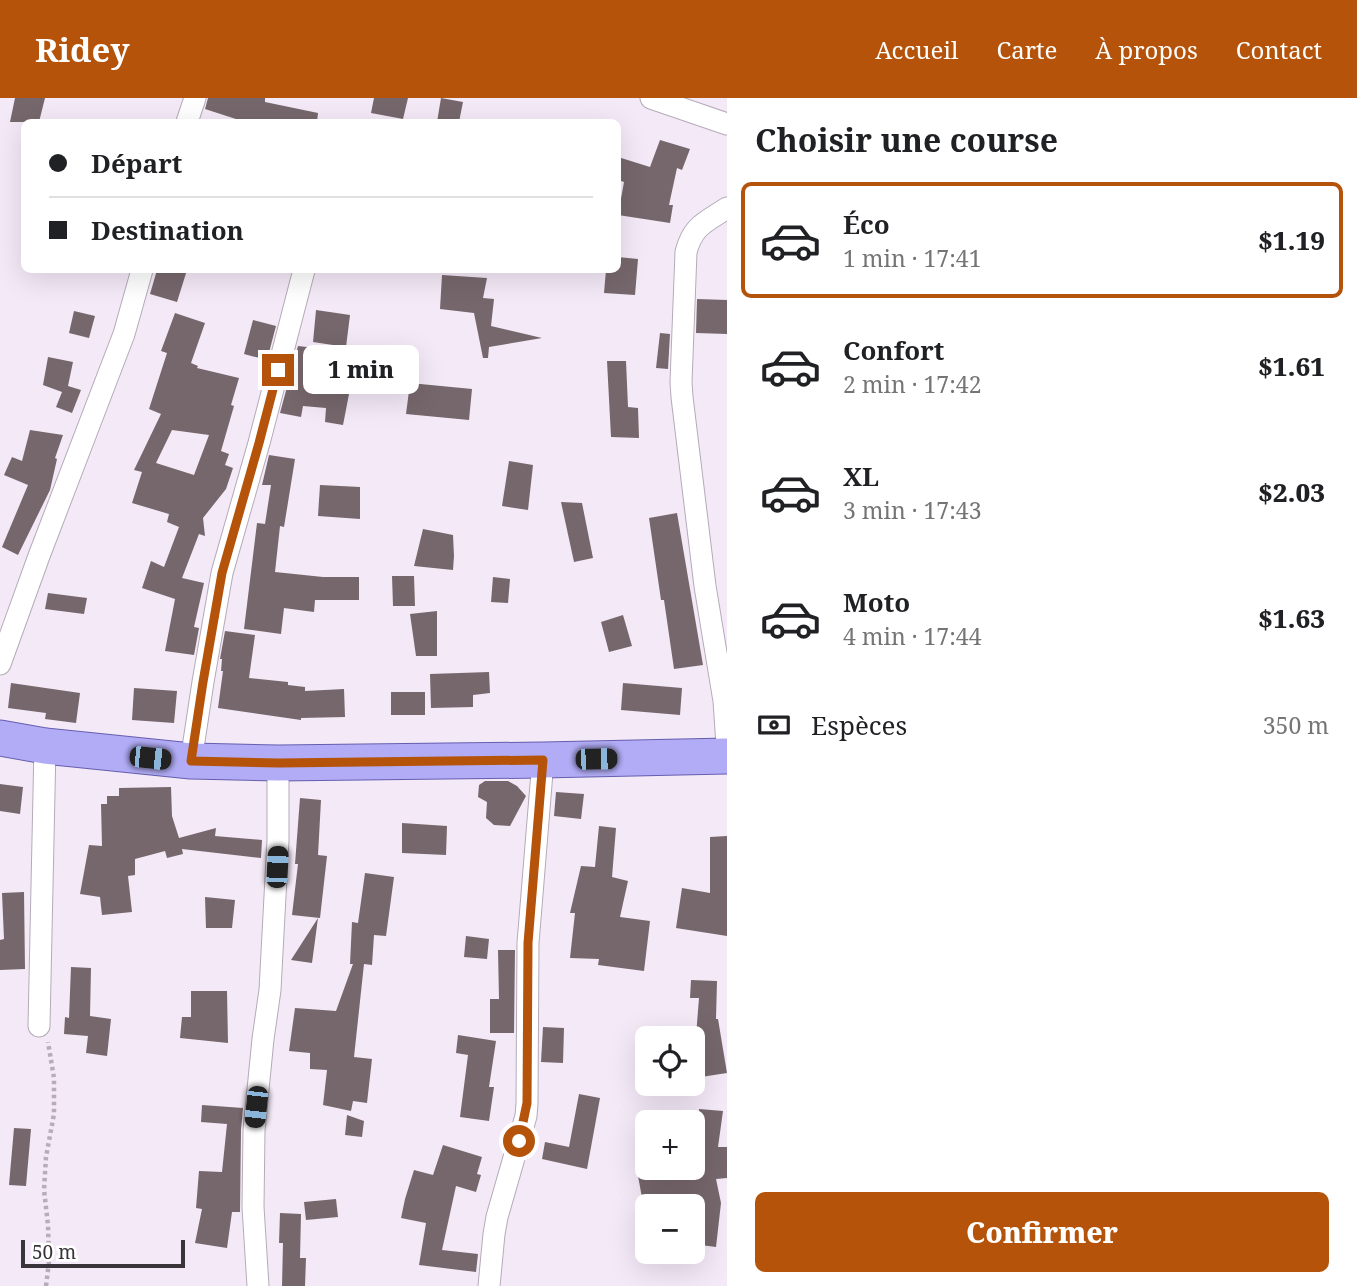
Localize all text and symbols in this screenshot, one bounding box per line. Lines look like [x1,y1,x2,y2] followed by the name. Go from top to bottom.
[35,27,130,72] text: Ridey
[875,33,958,66] text: Accueil
[996,33,1057,66] text: Carte
[1095,33,1198,66] text: À propos
[1236,33,1322,66] text: Contact
[755,118,1058,161] text: Choisir une course
[91,145,182,181] text: Départ
[843,206,890,242] text: Éco
[759,209,822,272] icon: car
[91,212,244,248] text: Destination
[1258,222,1325,258] text: $1.19
[843,242,981,274] text: 1 min · 17:41
[843,332,944,368] text: Confort
[759,335,822,398] icon: car
[302,345,418,394] callout: 1 min
[1258,348,1325,384] text: $1.61
[328,353,394,385] text: 1 min
[262,354,294,386] route end
[843,368,981,400] text: 2 min · 17:42
[843,458,879,494] text: XL
[759,461,822,524] icon: car
[1258,474,1325,510] text: $2.03
[843,494,981,526] text: 3 min · 17:43
[843,584,910,620] text: Moto
[759,587,822,650] icon: car
[1258,600,1325,636] text: $1.63
[843,620,981,652] text: 4 min · 17:44
[755,706,793,744] icon: cash
[811,707,907,743] text: Espèces
[1263,709,1329,741] text: 350 m
[129,745,172,771] car
[575,748,618,770] car
[266,845,289,889] car
[635,1026,705,1264] map controls
[635,1026,705,1096] button: locate
[244,1085,269,1129] car
[635,1110,705,1180] button: +
[503,1125,535,1157] route start
[755,1192,1329,1272] button: Confirmer
[635,1194,705,1264] button: −
[21,1237,186,1269] scale bar
[32,1239,76,1265] text: 50 m

